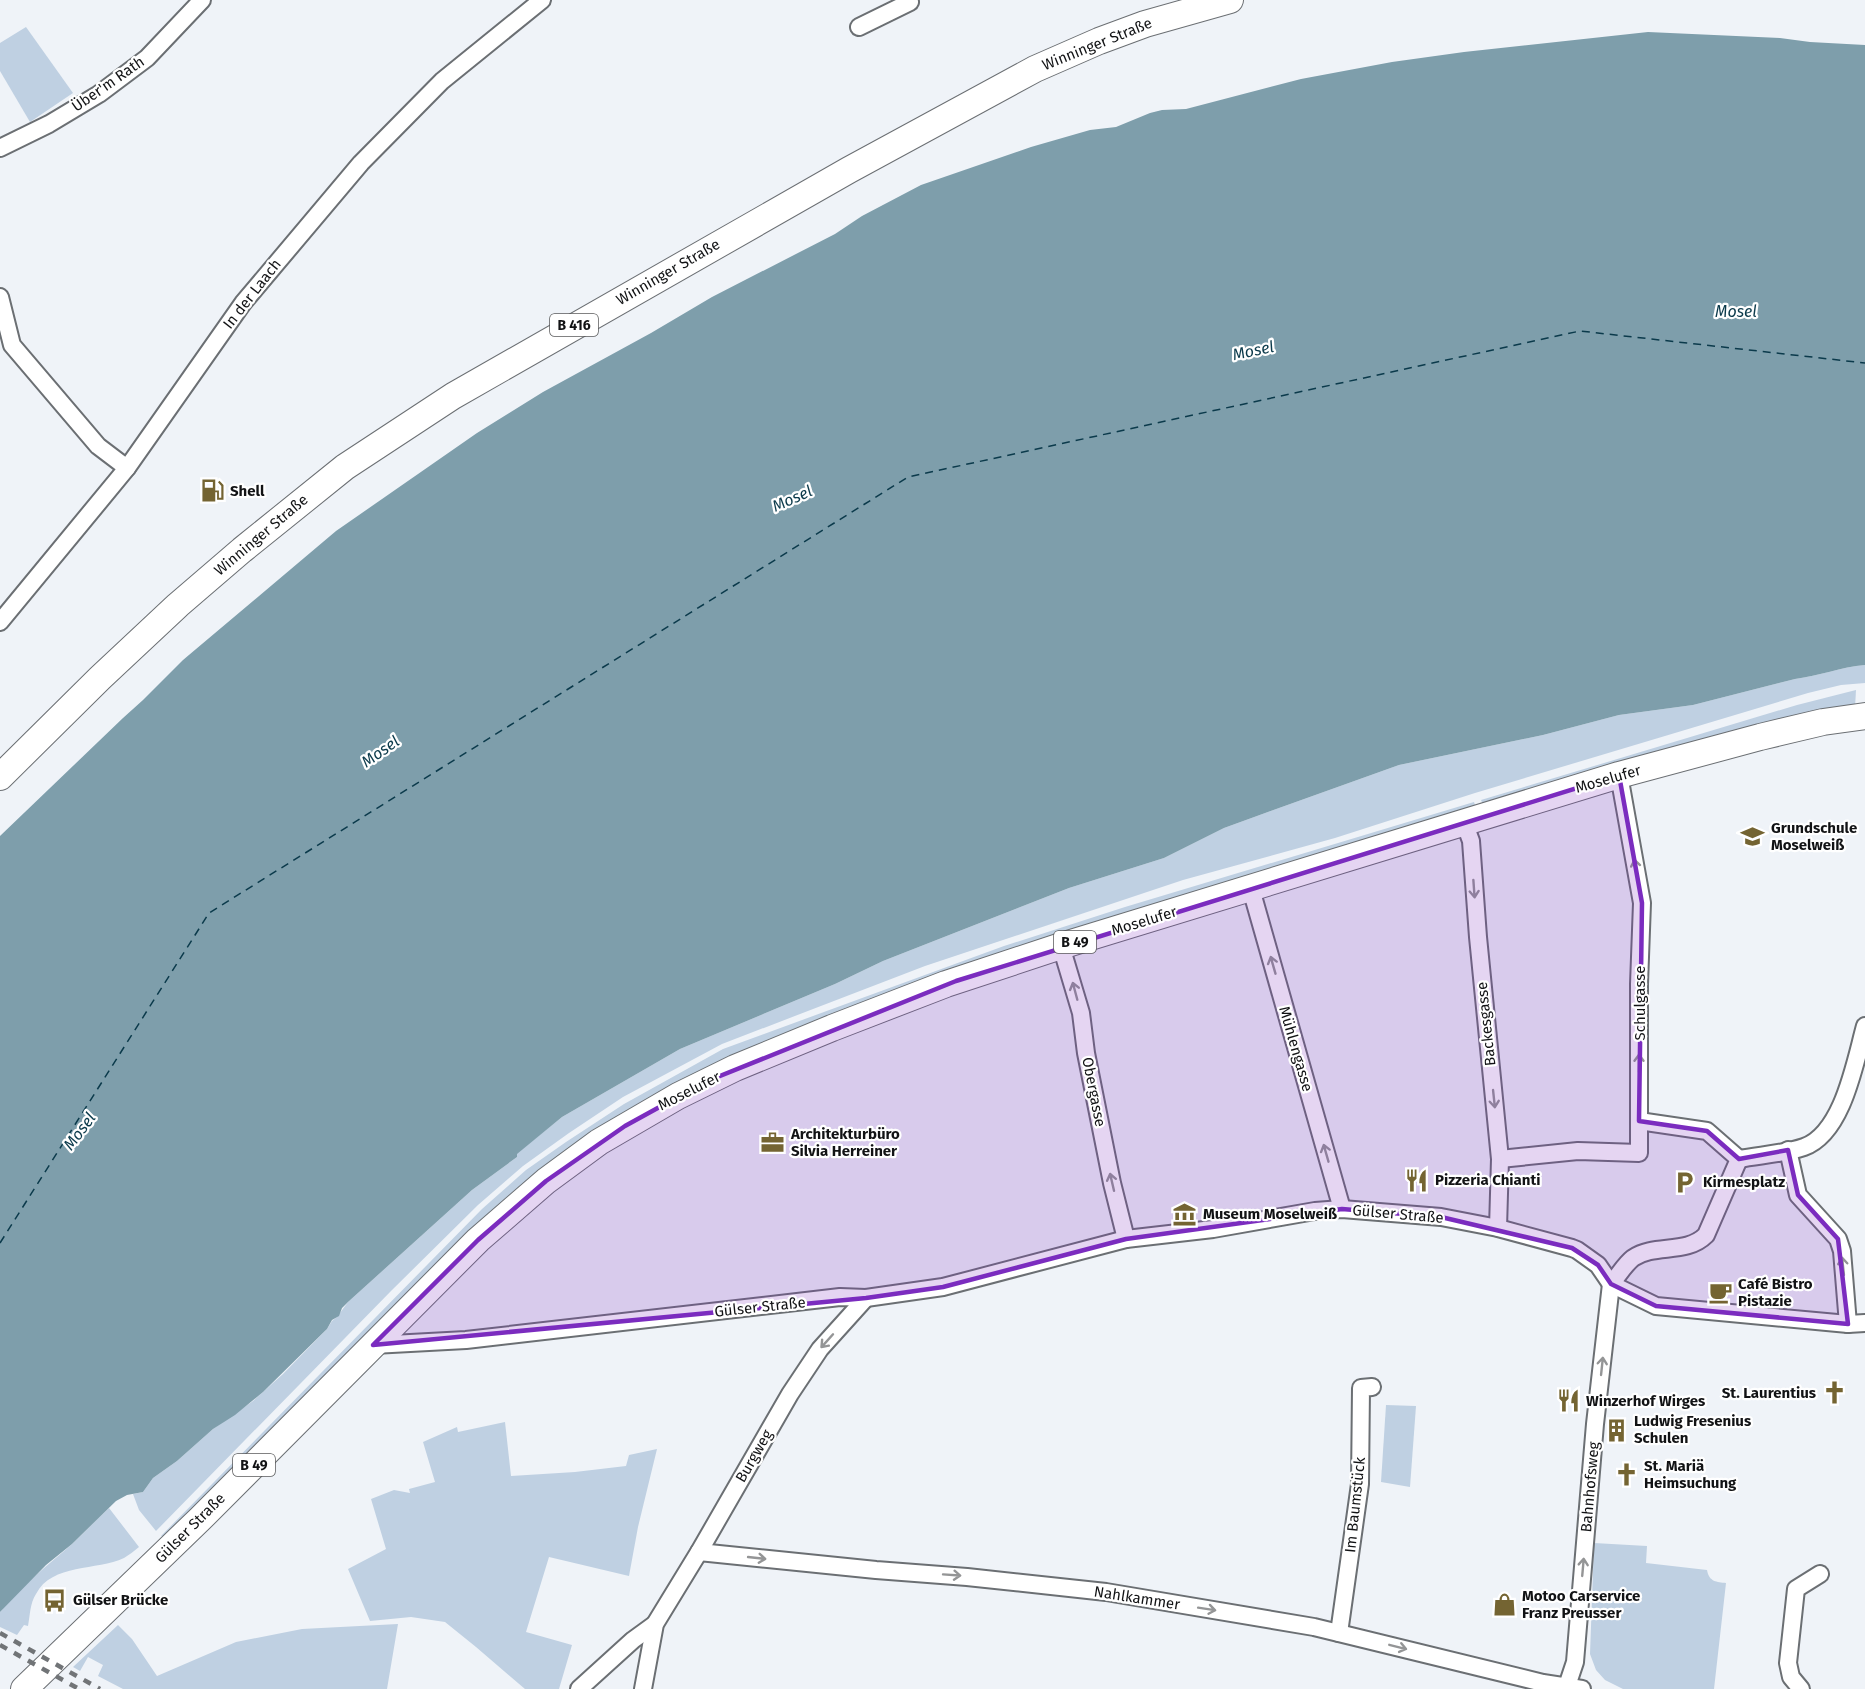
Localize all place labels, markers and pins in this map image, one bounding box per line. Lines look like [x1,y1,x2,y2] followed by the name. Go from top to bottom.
[199,478,225,504] fuel station icon: Shell
[230,482,265,500] place label: Shell
[1771,819,1857,854] place label: Grundschule Moselweiß
[1740,824,1766,850] school or university icon: Grundschule Moselweiß
[790,1125,900,1160] place label: Architekturbüro Silvia Herreiner
[760,1130,786,1156] office icon: Architekturbüro Silvia Herreiner
[1404,1167,1430,1193] restaurant icon: Pizzeria Chianti
[1672,1169,1698,1195] parking icon: Kirmesplatz
[1435,1171,1540,1189] place label: Pizzeria Chianti
[1703,1173,1785,1191] place label: Kirmesplatz
[1172,1201,1198,1227] museum icon: Museum Moselweiß
[1203,1205,1337,1223] place label: Museum Moselweiß
[1738,1275,1813,1310] place label: Café Bistro Pistazie
[1707,1280,1733,1306] cafe icon: Café Bistro Pistazie
[1821,1380,1847,1406] church icon: St. Laurentius
[1722,1384,1816,1402] place label: St. Laurentius
[1555,1388,1581,1414] restaurant icon: Winzerhof Wirges
[1586,1392,1705,1410] place label: Winzerhof Wirges
[1634,1412,1751,1447] place label: Ludwig Fresenius Schulen
[1603,1417,1629,1443] building icon: Ludwig Fresenius Schulen
[1644,1457,1737,1492] place label: St. Mariä Heimsuchung
[1613,1462,1639,1488] church icon: St. Mariä Heimsuchung
[42,1587,68,1613] bus stop icon: Gülser Brücke
[1522,1587,1640,1622] place label: Motoo Carservice Franz Preusser
[73,1591,168,1609] place label: Gülser Brücke
[1491,1592,1517,1618] shop icon: Motoo Carservice Franz Preusser

